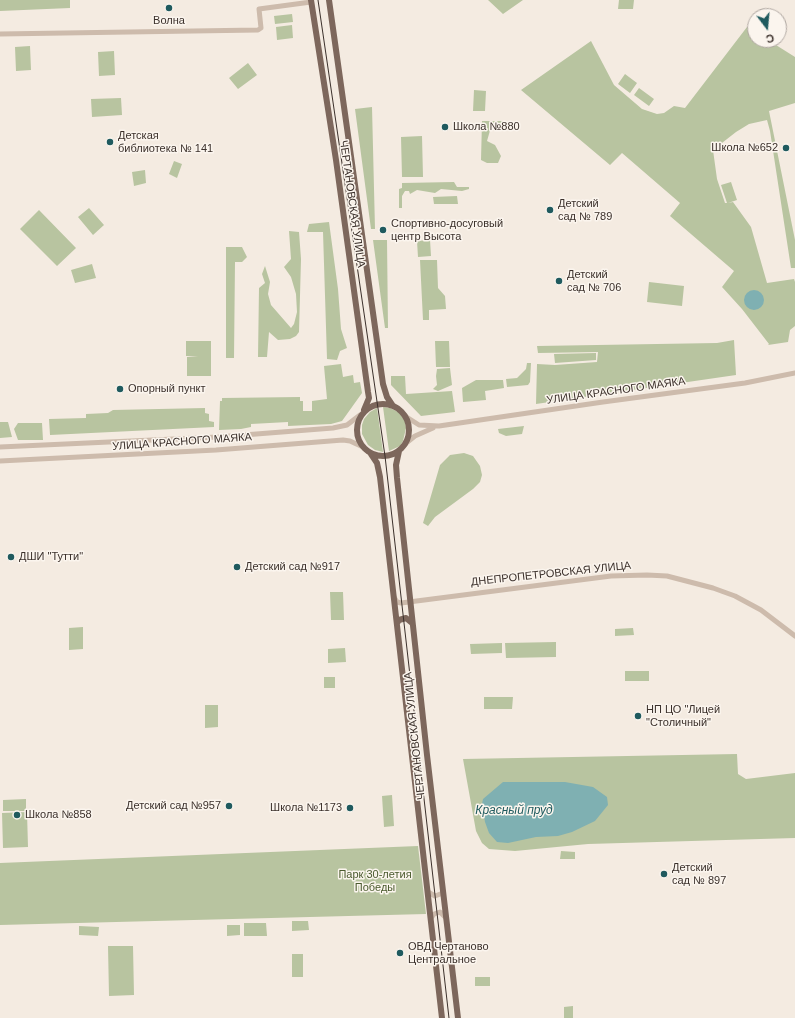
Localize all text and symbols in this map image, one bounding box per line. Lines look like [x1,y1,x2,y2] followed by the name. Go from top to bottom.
[164,3,174,13] marker: Волна
[747,8,787,48] north arrow
[153,14,185,28] place label: Волна
[765,32,776,45] text: С
[453,120,520,134] place label: Школа №880
[440,122,450,132] marker: Школа №880
[118,129,213,155] place label: Детская библиотека № 141
[105,137,115,147] marker: Детская библиотека № 141
[337,139,367,269] street label: ЧЕРТАНОВСКАЯ УЛИЦА
[711,141,778,155] place label: Школа №652
[781,143,791,153] marker: Школа №652
[558,197,612,223] place label: Детский сад № 789
[545,205,555,215] marker: Детский сад № 789
[391,217,503,243] place label: Спортивно-досуговый центр Высота
[378,225,388,235] marker: Спортивно-досуговый центр Высота
[567,268,621,294] place label: Детский сад № 706
[554,276,564,286] marker: Детский сад № 706
[546,375,686,407] street label: УЛИЦА КРАСНОГО МАЯКА
[128,382,205,396] place label: Опорный пункт
[115,384,125,394] marker: Опорный пункт
[112,431,252,453] street label: УЛИЦА КРАСНОГО МАЯКА
[19,550,83,564] place label: ДШИ "Тутти"
[6,552,16,562] marker: ДШИ "Тутти"
[470,559,632,589] street label: ДНЕПРОПЕТРОВСКАЯ УЛИЦА
[245,560,340,574] place label: Детский сад №917
[232,562,242,572] marker: Детский сад №917
[402,671,428,801] street label: ЧЕРТАНОВСКАЯ УЛИЦА
[646,703,720,729] place label: НП ЦО "Лицей "Столичный"
[633,711,643,721] marker: НП ЦО "Лицей "Столичный"
[126,799,221,813] place label: Детский сад №957
[224,801,234,811] marker: Детский сад №957
[270,801,342,815] place label: Школа №1173
[345,803,355,813] marker: Школа №1173
[475,804,553,818] water label: Красный пруд
[25,808,92,822] place label: Школа №858
[12,810,22,820] marker: Школа №858
[672,861,726,887] place label: Детский сад № 897
[338,868,412,894] park label: Парк 30-летия Победы
[659,869,669,879] marker: Детский сад № 897
[408,940,489,966] place label: ОВД Чертаново Центральное
[395,948,405,958] marker: ОВД Чертаново Центральное

